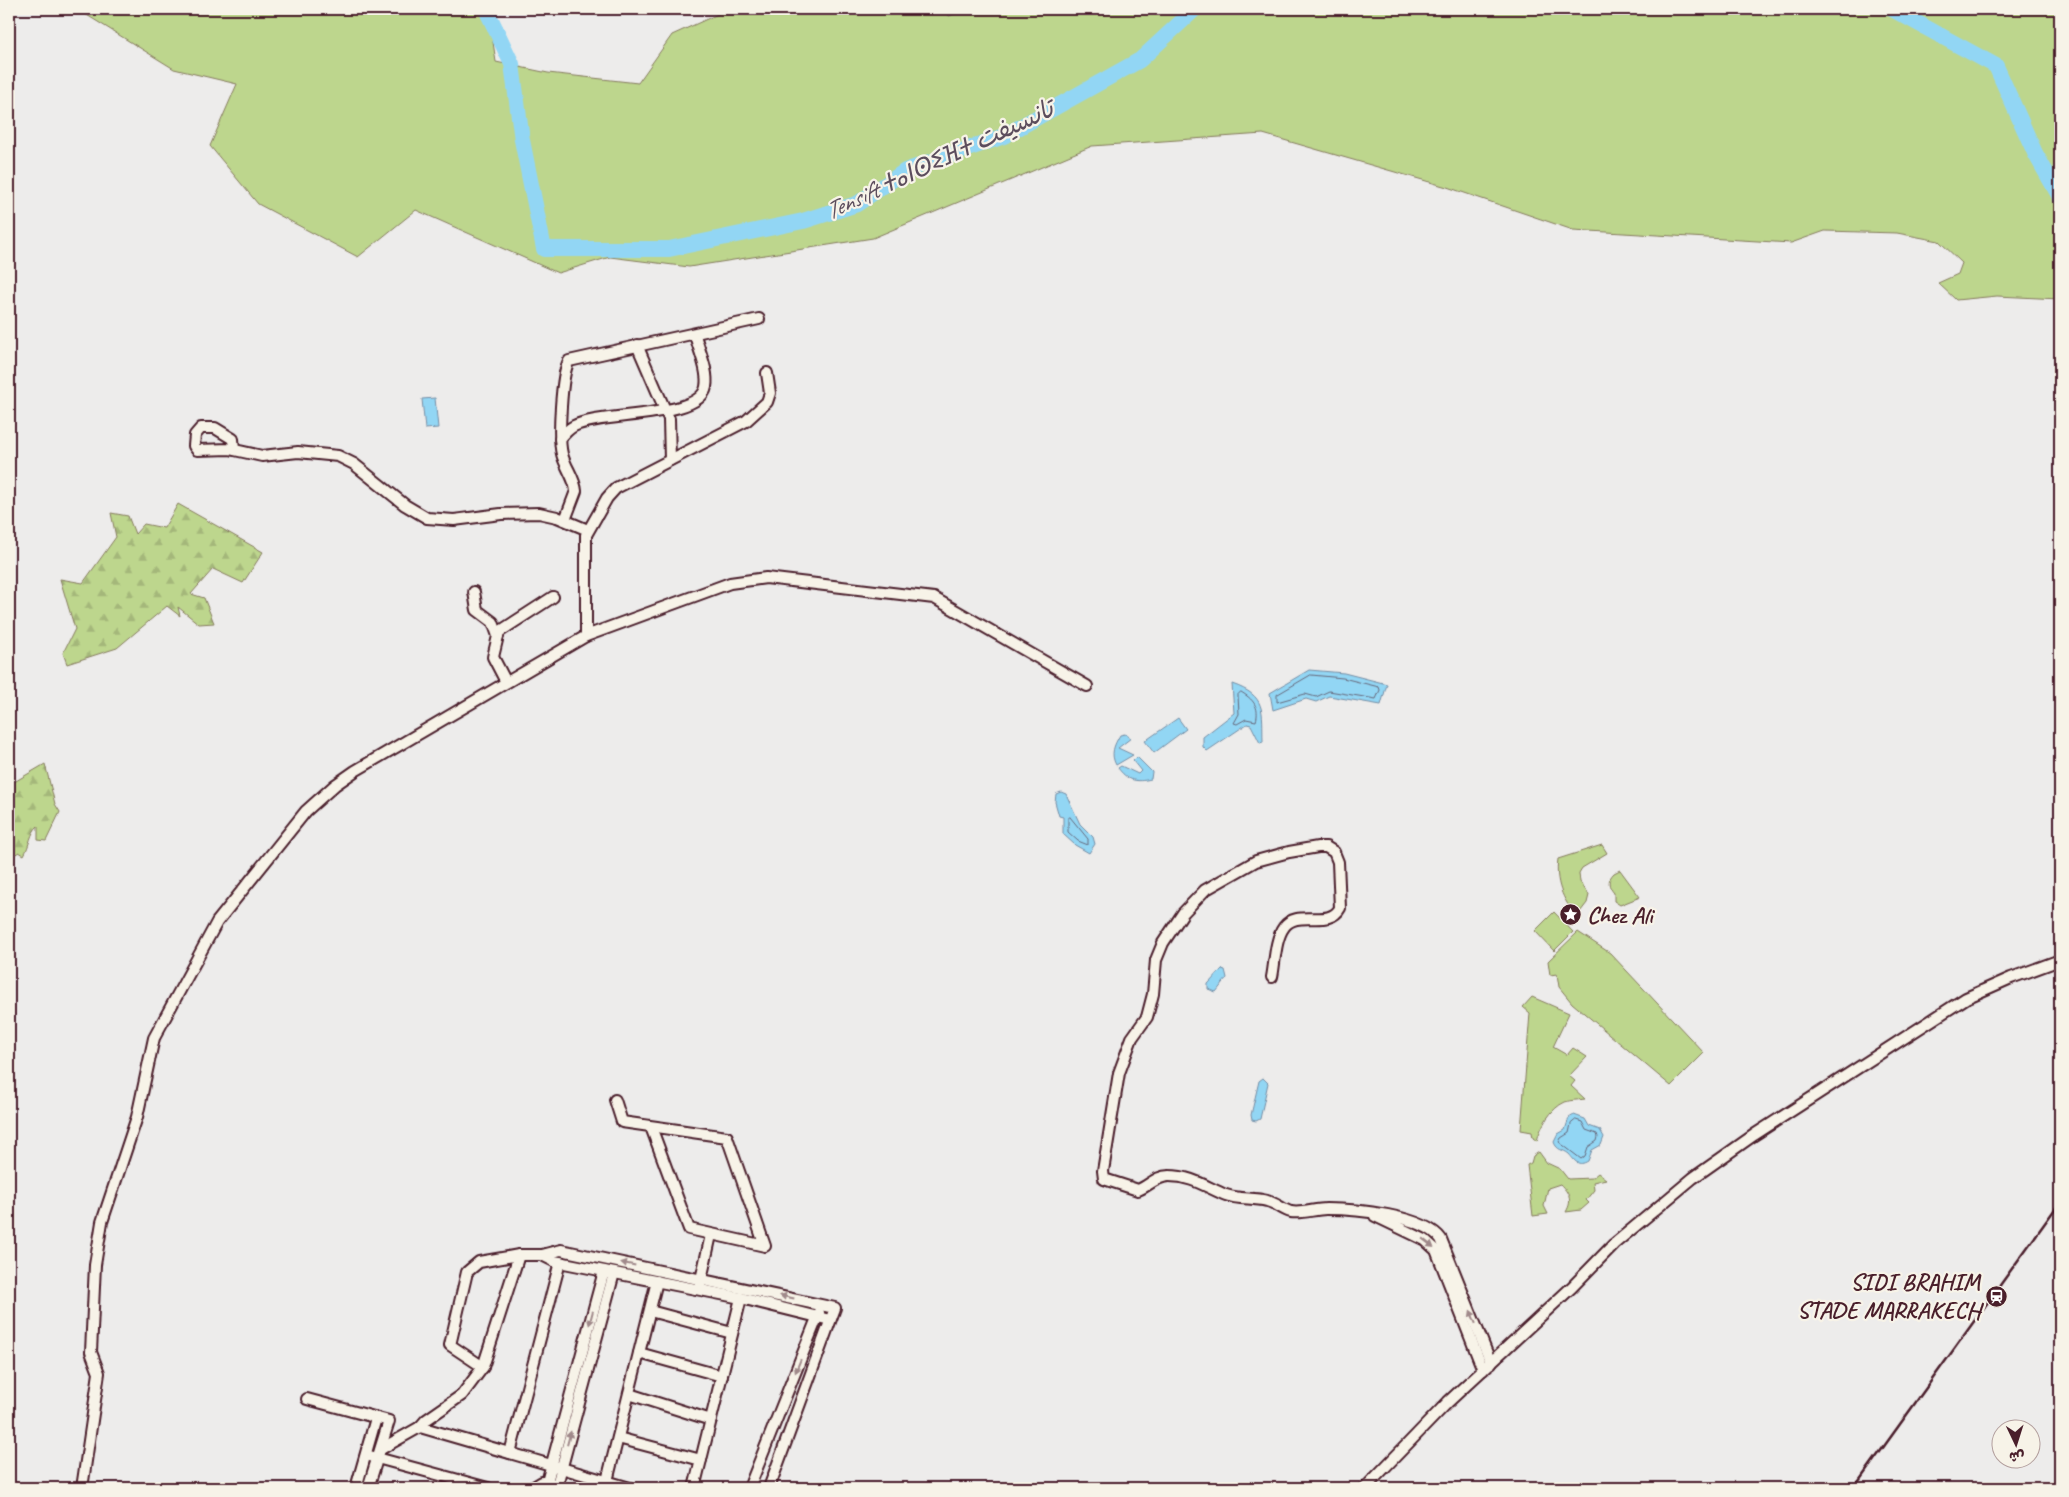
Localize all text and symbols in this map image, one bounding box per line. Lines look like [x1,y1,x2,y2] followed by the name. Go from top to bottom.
[819,91,1063,227] water label: Tensift ⵜⴰⵏⵙⵉⴼⵜ تانسيفت
[1587,900,1656,930] place label: Chez Ali
[1559,903,1583,927] place icon: Chez Ali
[1421,1238,1435,1248] one-way arrow
[621,1260,636,1268] one-way arrow
[1797,1267,1984,1325] place label: SIDI BRAHIM STADE MARRAKECH
[1984,1284,2008,1308] station icon: SIDI BRAHIM STADE MARRAKECH
[779,1293,795,1301] one-way arrow
[1468,1310,1476,1324] one-way arrow
[587,1311,595,1326] one-way arrow
[794,1359,802,1374] one-way arrow
[1992,1420,2042,1470] north arrow
[566,1430,574,1445] one-way arrow
[2009,1447,2025,1465] text: ش

